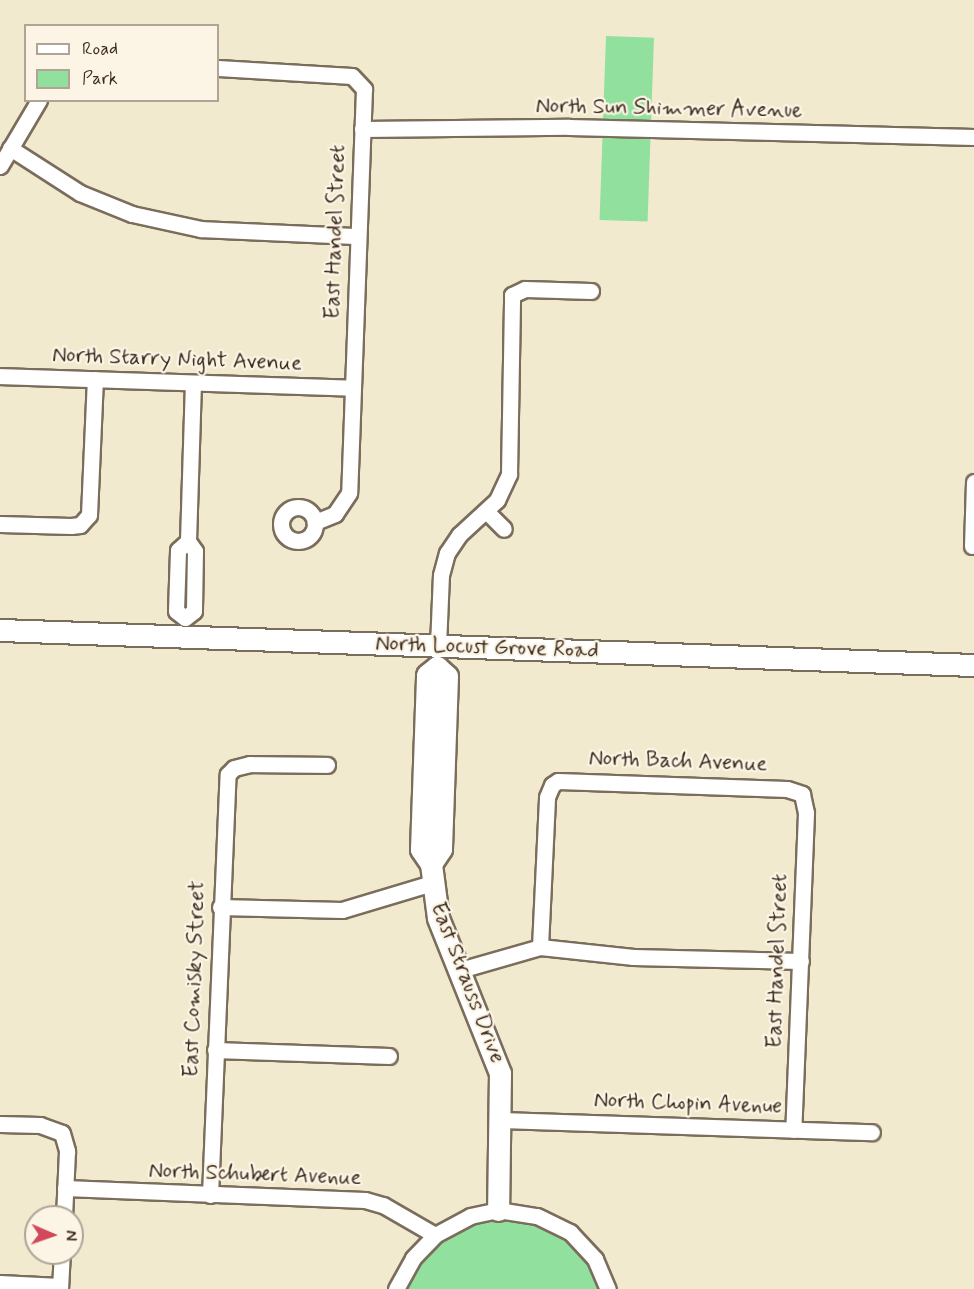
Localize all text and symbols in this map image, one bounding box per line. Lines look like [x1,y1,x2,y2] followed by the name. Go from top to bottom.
[24,24,219,102] legend
[82,37,118,61] text: Road
[82,67,118,91] text: Park
[538,94,800,124] street label: North Sun Shimmer Avenue
[320,142,352,322] street label: East Handel Street
[51,342,303,378] street label: North Starry Night Avenue
[376,631,598,665] street label: North Locust Grove Road
[588,746,768,778] street label: North Bach Avenue
[762,871,794,1051] street label: East Handel Street
[178,881,212,1077] street label: East Comisky Street
[424,900,510,1066] street label: East Strauss Drive
[591,1087,785,1121] street label: North Chopin Avenue
[147,1158,363,1192] street label: North Schubert Avenue
[24,1205,84,1265] north arrow
[60,1230,81,1241] text: N

